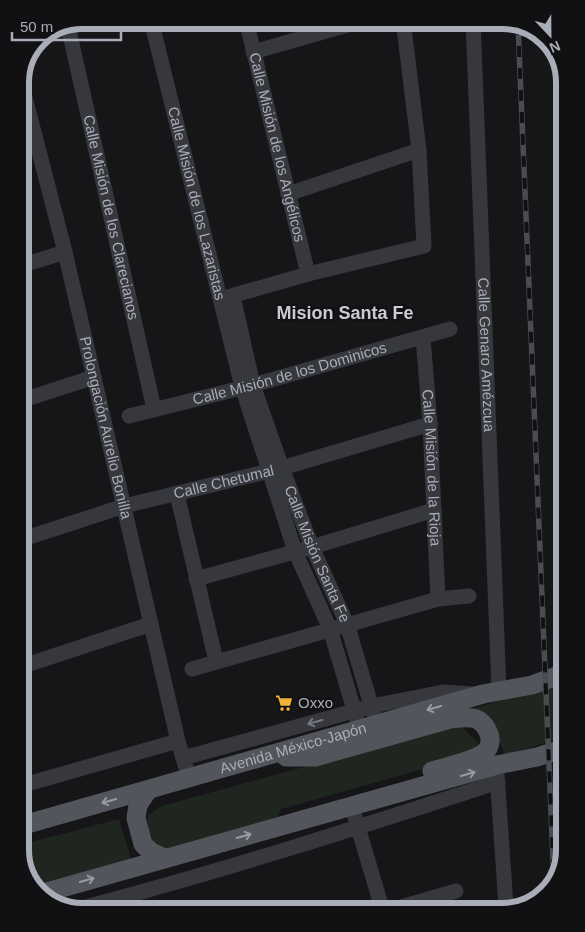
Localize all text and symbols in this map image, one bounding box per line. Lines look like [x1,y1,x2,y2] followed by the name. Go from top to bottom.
[12,10,121,42] scale bar
[525,10,575,60] north arrow
[20,18,53,35] text: 50 m
[547,38,563,56] text: N
[246,51,309,244] street label: Calle Misión de los Angélicos
[165,105,229,302] street label: Calle Misión de los Lazaristas
[80,113,143,321] street label: Calle Misión de los Clarecianos
[475,277,498,433] street label: Calle Genaro Amézcua
[276,303,414,323] district label: Mision Santa Fe
[77,335,136,521] street label: Prolongación Aurelio Bonilla
[191,339,388,408] street label: Calle Misión de los Dominicos
[419,389,445,547] street label: Calle Misión de la Rioja
[172,461,275,502] street label: Calle Chetumal
[281,483,354,625] street label: Calle Misión Santa Fe
[274,693,294,713] supermarket icon: Oxxo
[298,694,333,711] place label: Oxxo
[426,704,442,714] one-way arrow
[307,717,323,727] one-way arrow
[218,719,368,777] street label: Avenida México-Japón
[459,768,475,778] one-way arrow
[102,797,118,806] one-way arrow
[235,830,251,840] one-way arrow
[79,875,95,885] one-way arrow

